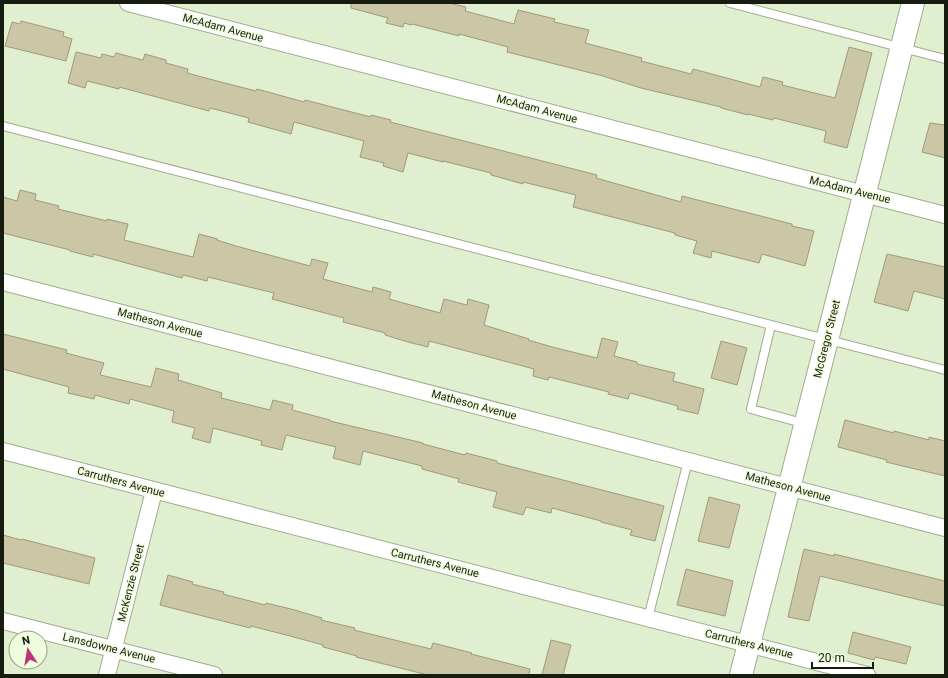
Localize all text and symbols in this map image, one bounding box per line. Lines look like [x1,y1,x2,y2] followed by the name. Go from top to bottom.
[181,11,265,45] street label: McAdam Avenue
[495,92,579,126] street label: McAdam Avenue
[808,174,892,206] street label: McAdam Avenue
[811,298,843,380] street label: McGregor Street
[116,305,204,341] street label: Matheson Avenue
[430,387,518,423] street label: Matheson Avenue
[76,464,166,500] street label: Carruthers Avenue
[744,469,832,505] street label: Matheson Avenue
[115,542,147,623] street label: McKenzie Street
[390,546,481,580] street label: Carruthers Avenue
[704,627,795,661] street label: Carruthers Avenue
[8,630,48,670] north arrow
[61,630,157,666] street label: Lansdowne Avenue
[21,633,31,648] text: N
[812,644,873,670] scale bar
[818,651,845,665] text: 20 m

